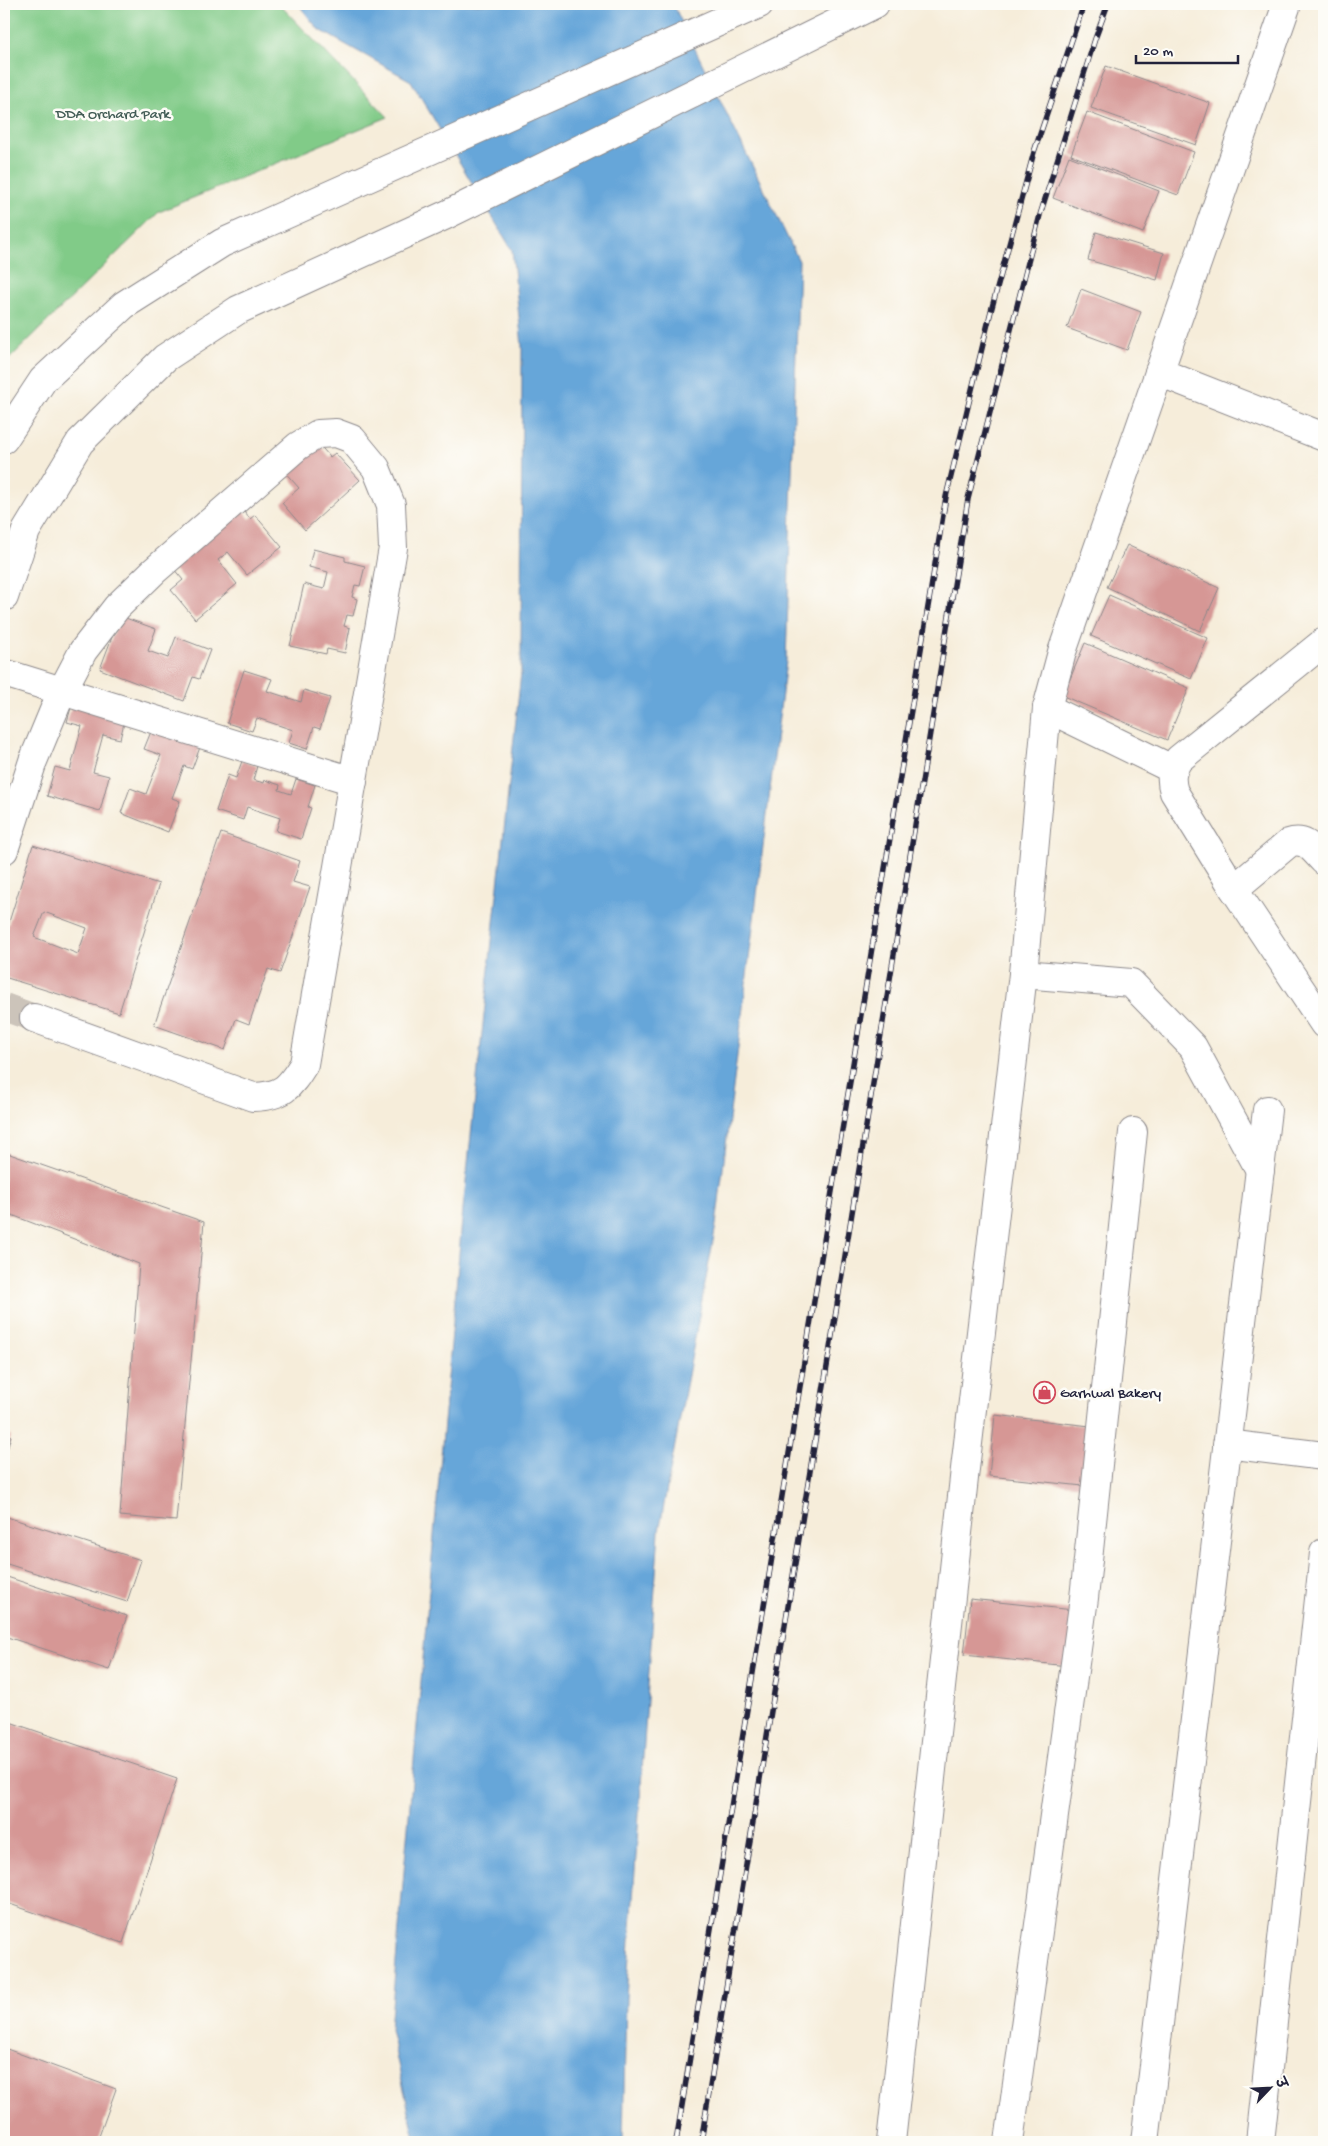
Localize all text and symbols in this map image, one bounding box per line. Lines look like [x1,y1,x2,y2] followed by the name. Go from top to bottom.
[1136,32,1238,64] scale bar
[1143,43,1173,61] text: 20 m
[55,106,171,124] park label: DDA Orchard Park
[1032,1380,1056,1404] shop icon: Garhwal Bakery
[1060,1385,1162,1403] place label: Garhwal Bakery
[1246,2064,1296,2114] north arrow
[1269,2074,1290,2093] text: उ

